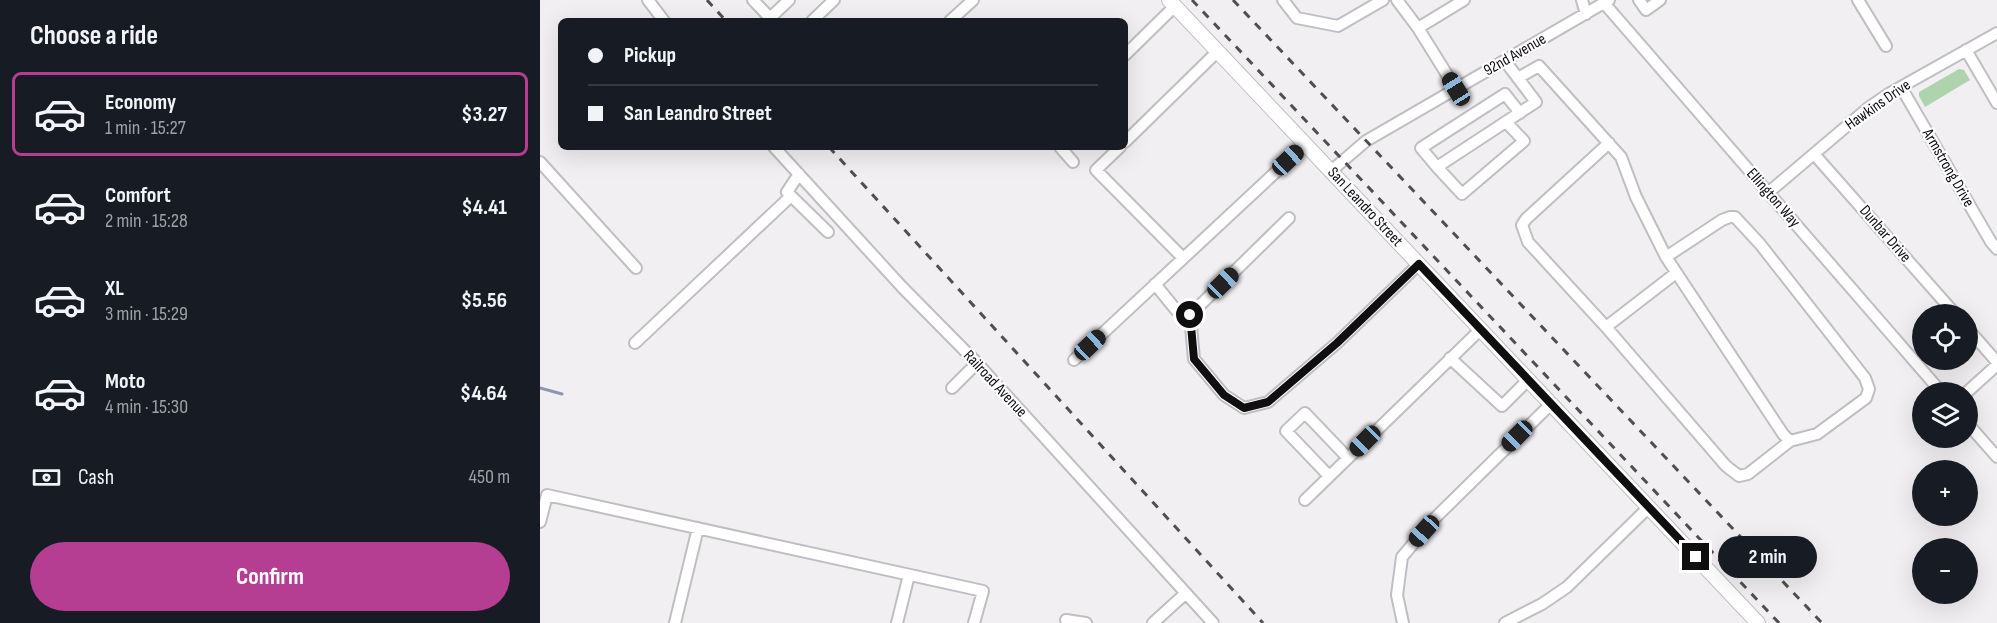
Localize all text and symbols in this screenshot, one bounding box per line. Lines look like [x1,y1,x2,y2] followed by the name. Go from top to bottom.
[30,20,158,52] text: Choose a ride
[1480,30,1550,80] street label: 92nd Avenue
[624,42,676,69] text: Pickup
[1439,69,1473,109] car
[1842,76,1914,134] street label: Hawkins Drive
[33,87,87,141] icon: car
[105,89,176,116] text: Economy
[624,100,772,127] text: San Leandro Street
[461,101,507,128] text: $3.27
[105,116,186,140] text: 1 min · 15:27
[1917,125,1978,211] street label: Armstrong Drive
[1269,141,1307,179] car
[1323,163,1407,251] street label: San Leandro Street
[1742,165,1804,231] street label: Ellington Way
[33,180,87,234] icon: car
[105,182,171,209] text: Comfort
[461,194,507,221] text: $4.41
[1855,202,1915,266] street label: Dunbar Drive
[105,209,188,233] text: 2 min · 15:28
[1204,264,1242,302] car
[33,273,87,327] icon: car
[105,275,124,302] text: XL
[461,287,507,314] text: $5.56
[1176,301,1203,328] route start
[105,302,188,326] text: 3 min · 15:29
[1912,304,1978,604] map controls
[1912,304,1978,370] button: locate
[1071,326,1109,364] car
[959,347,1031,421] street label: Railroad Avenue
[33,366,87,420] icon: car
[105,368,145,395] text: Moto
[460,380,507,407] text: $4.64
[1912,382,1978,448] button: layers
[105,395,188,419] text: 4 min · 15:30
[1498,417,1536,455] car
[1346,422,1384,460] car
[1912,460,1978,526] button: +
[30,461,63,494] icon: cash
[78,464,114,491] text: Cash
[469,465,510,489] text: 450 m
[1405,512,1443,550] car
[1717,536,1816,578] callout: 2 min
[1912,538,1978,604] button: −
[30,542,510,611] button: Confirm
[1682,543,1709,570] route end
[1748,545,1787,569] text: 2 min

